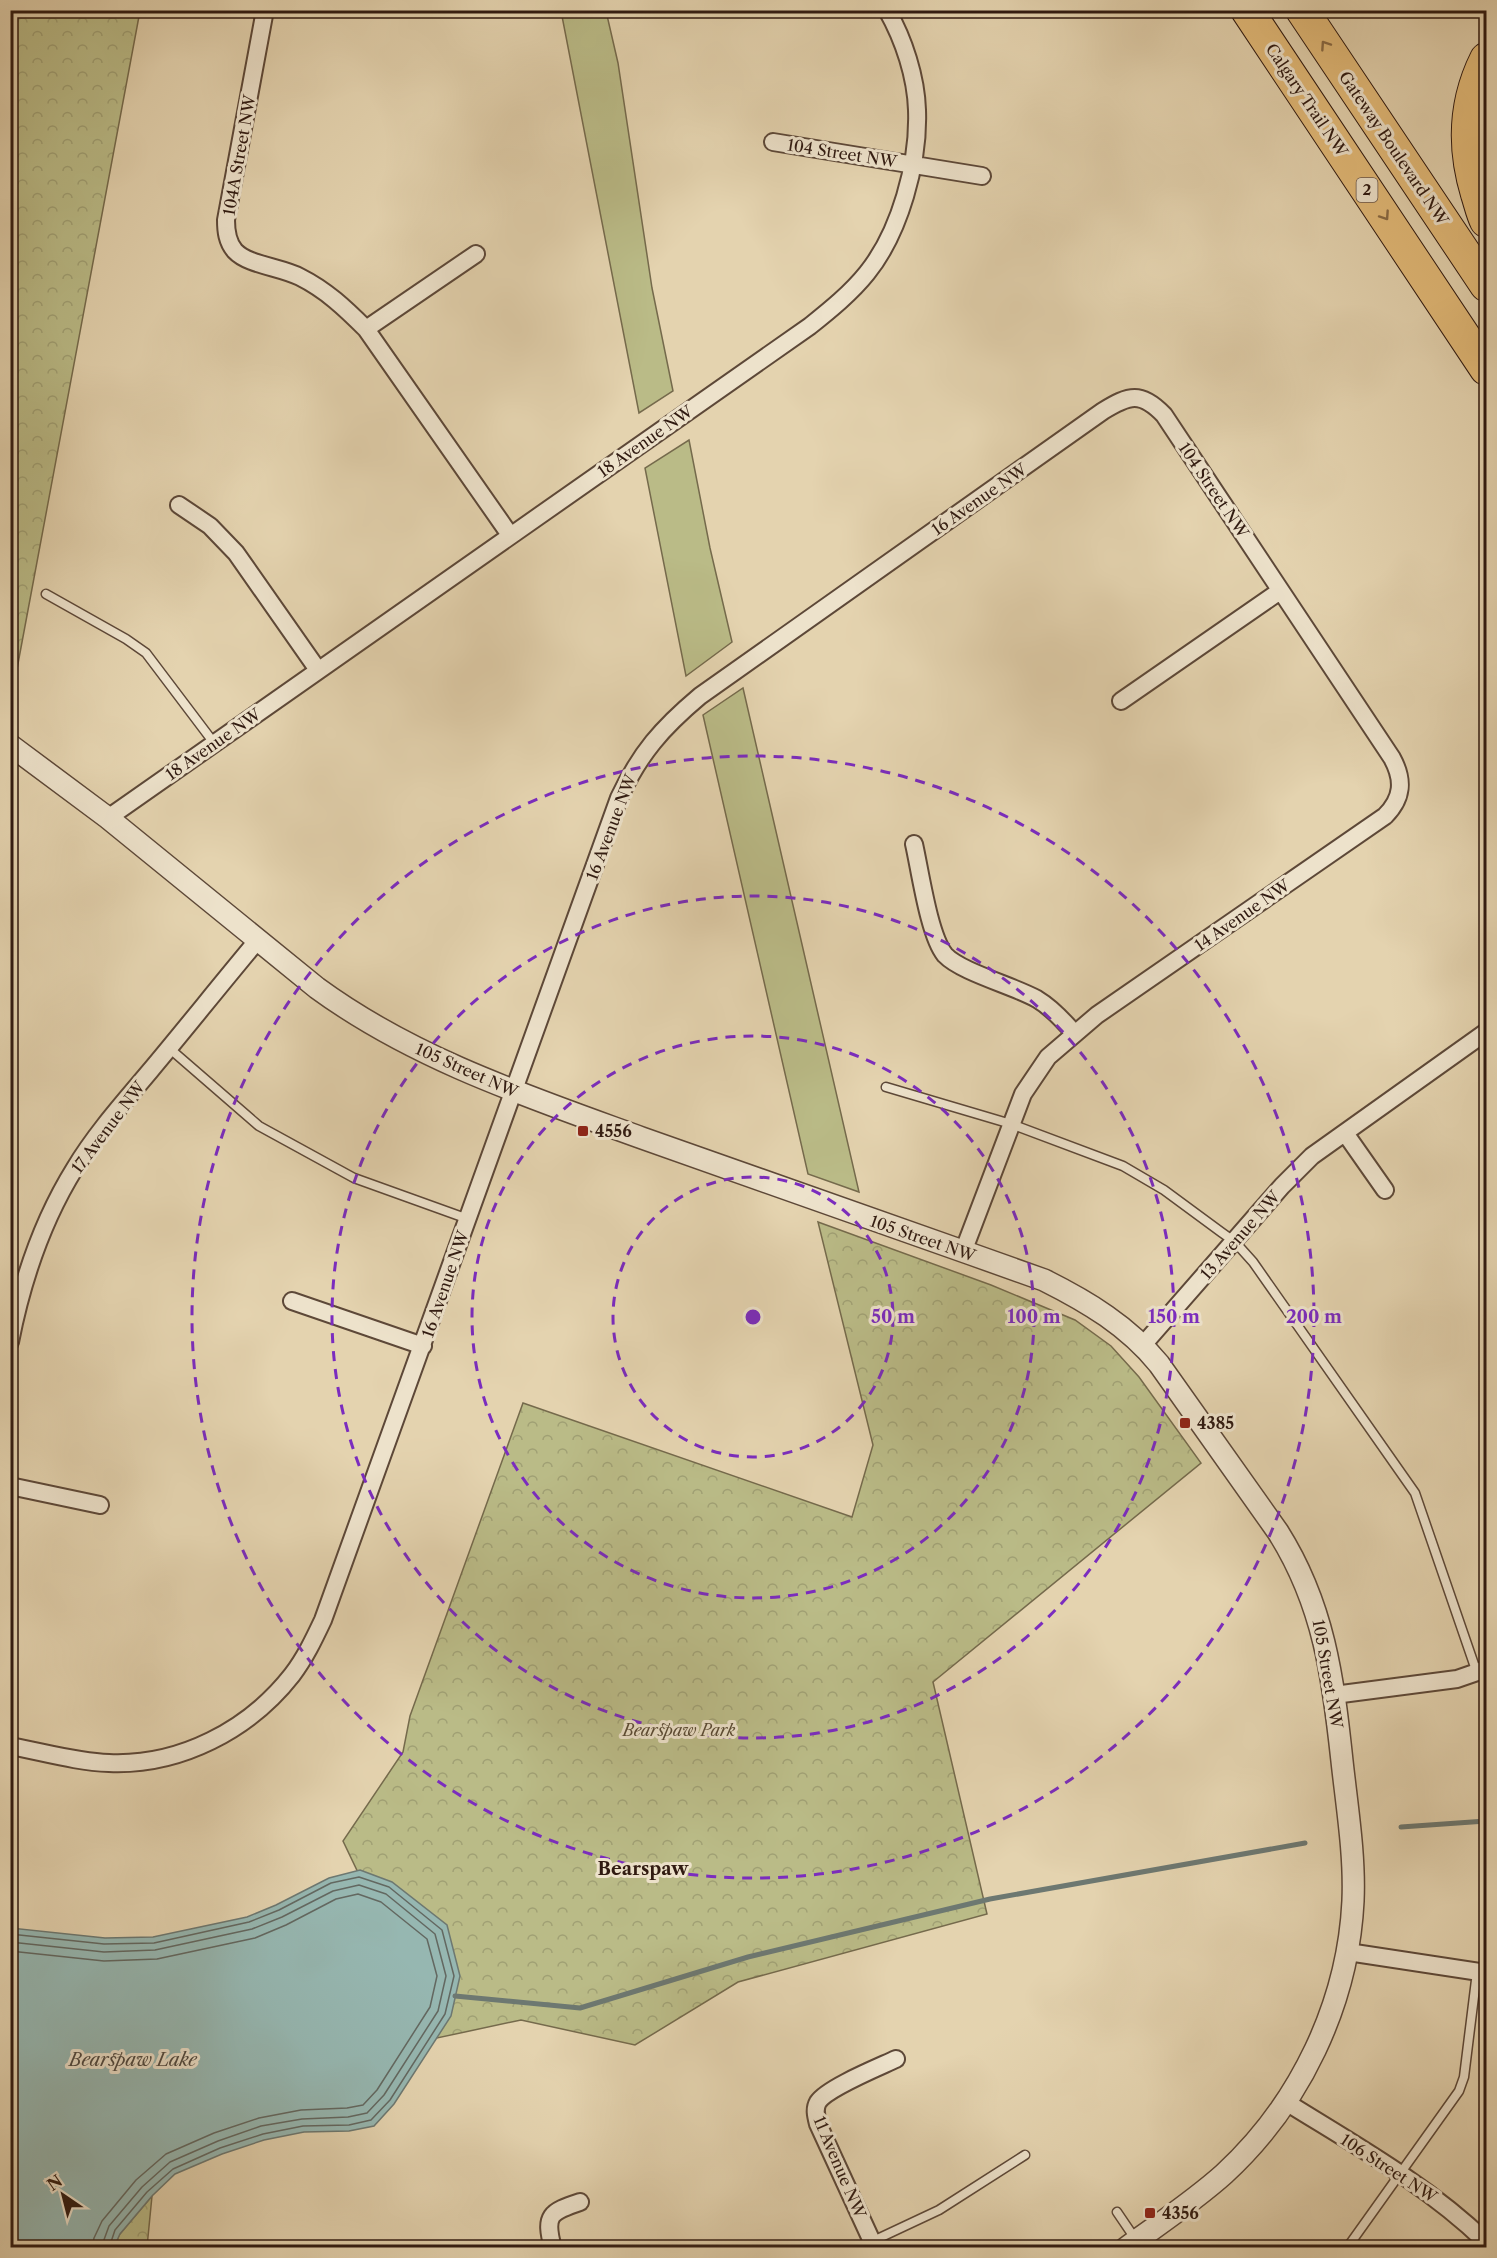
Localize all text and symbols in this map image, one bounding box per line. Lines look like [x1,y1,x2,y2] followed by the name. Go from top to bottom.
[1262,40,1352,161] street label: Calgary Trail NW
[1321,41,1332,52] one-way arrow
[1335,67,1453,229] street label: Gateway Boulevard NW
[219,93,260,217] street label: 104A Street NW
[786,134,899,172] street label: 104 Street NW
[1356,178,1378,202] road number: 2
[1377,210,1388,221] one-way arrow
[594,401,697,481] street label: 18 Avenue NW
[1175,439,1254,542] street label: 104 Street NW
[928,459,1031,539] street label: 16 Avenue NW
[162,704,265,784] street label: 18 Avenue NW
[582,771,640,883] street label: 16 Avenue NW
[1191,875,1294,955] street label: 14 Avenue NW
[413,1038,522,1102] street label: 105 Street NW
[67,1077,149,1177] street label: 17 Avenue NW
[595,1121,632,1141] place label: 4556
[576,1124,590,1138] marker: 4556
[1196,1186,1284,1283] street label: 13 Avenue NW
[868,1211,979,1266] street label: 105 Street NW
[417,1228,473,1340] street label: 16 Avenue NW
[871,1306,915,1328] text: 50 m
[1007,1306,1061,1328] text: 100 m
[1148,1306,1200,1328] text: 150 m
[1286,1306,1342,1328] text: 200 m
[743,1307,763,1327] centre of rings
[1197,1413,1234,1433] place label: 4385
[1178,1416,1192,1430] marker: 4385
[1309,1618,1347,1730] street label: 105 Street NW
[621,1720,736,1740] park label: Bearspaw Park
[598,1858,689,1880] district label: Bearspaw
[67,2049,198,2071] water label: Bearspaw Lake
[810,2113,871,2221] street label: 11 Avenue NW
[1337,2129,1441,2207] street label: 106 Street NW
[33,2165,93,2225] north arrow
[43,2170,66,2195] text: N
[1162,2203,1199,2223] place label: 4356
[1143,2206,1157,2220] marker: 4356

